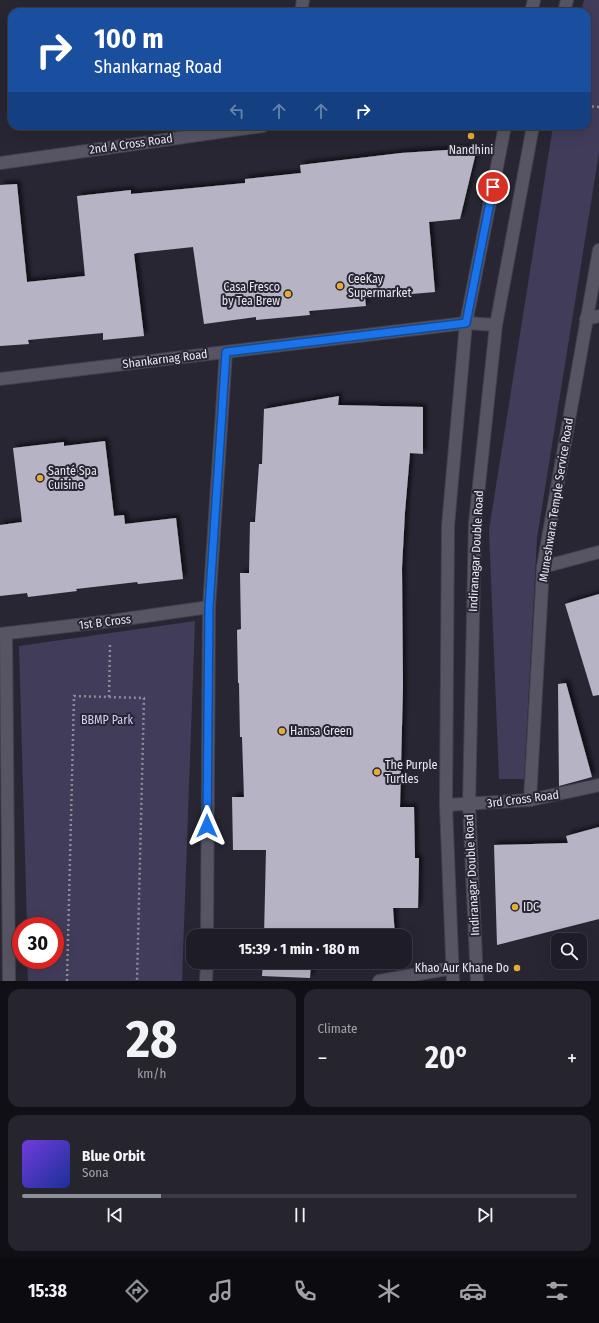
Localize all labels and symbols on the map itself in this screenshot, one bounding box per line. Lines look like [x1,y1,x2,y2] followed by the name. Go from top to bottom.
[88,131,174,157] street label: 2nd A Cross Road
[466,131,476,141] marker: Nandhini
[449,143,493,157] place label: Nandhini
[476,170,510,204] pin
[348,272,411,300] place label: CeeKay Supermarket
[222,280,280,308] place label: Casa Fresco by Tea Brew
[335,281,345,291] marker: CeeKay Supermarket
[283,289,293,299] marker: Casa Fresco by Tea Brew
[122,347,208,371] street label: Shankarnag Road
[536,417,576,583] street label: Muneshwara Temple Service Road
[48,464,97,492] place label: Santé Spa Cuisine
[35,473,45,483] marker: Santé Spa Cuisine
[466,490,486,612] street label: Indiranagar Double Road
[78,612,132,632] street label: 1st B Cross
[81,713,133,727] park label: BBMP Park
[290,724,352,738] place label: Hansa Green
[277,726,287,736] marker: Hansa Green
[385,758,438,786] place label: The Purple Turtles
[372,767,382,777] marker: The Purple Turtles
[486,788,560,810] street label: 3rd Cross Road
[186,805,228,847] position arrow
[462,814,482,936] street label: Indiranagar Double Road
[523,900,539,914] place label: IDC
[510,902,520,912] marker: IDC
[12,917,64,969] speed limit sign: 30
[415,961,509,975] place label: Khao Aur Khane Do
[512,963,522,973] marker: Khao Aur Khane Do

